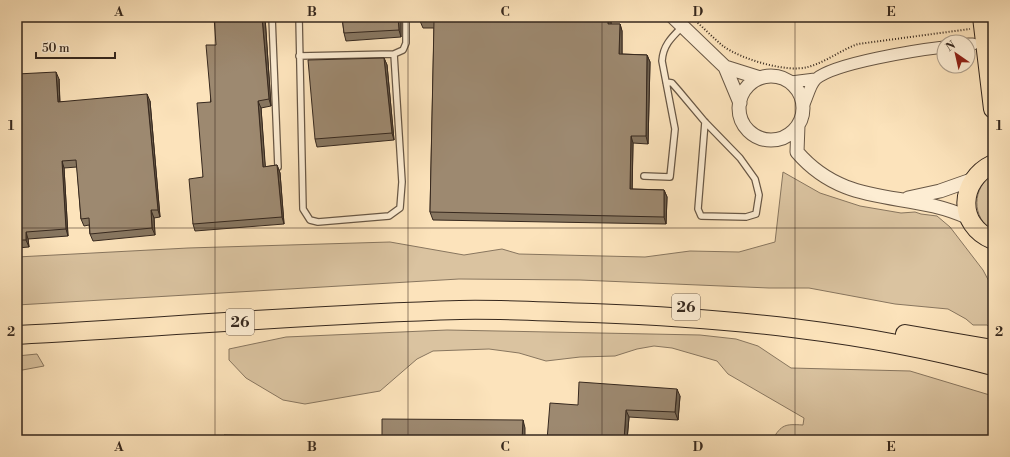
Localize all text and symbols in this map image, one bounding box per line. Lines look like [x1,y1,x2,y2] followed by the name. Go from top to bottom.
[113,4,124,20] text: A
[307,4,317,20] text: B
[500,4,510,20] text: C
[693,4,703,20] text: D
[886,4,896,20] text: E
[36,34,115,60] scale bar
[936,34,976,74] north arrow
[943,38,959,55] text: N
[42,41,70,56] text: 50 m
[8,118,15,134] text: 1
[996,118,1003,134] text: 1
[672,294,700,320] road number: 26
[226,309,254,335] road number: 26
[7,324,15,340] text: 2
[995,324,1003,340] text: 2
[113,439,124,455] text: A
[307,439,317,455] text: B
[500,439,510,455] text: C
[693,439,703,455] text: D
[886,439,896,455] text: E

